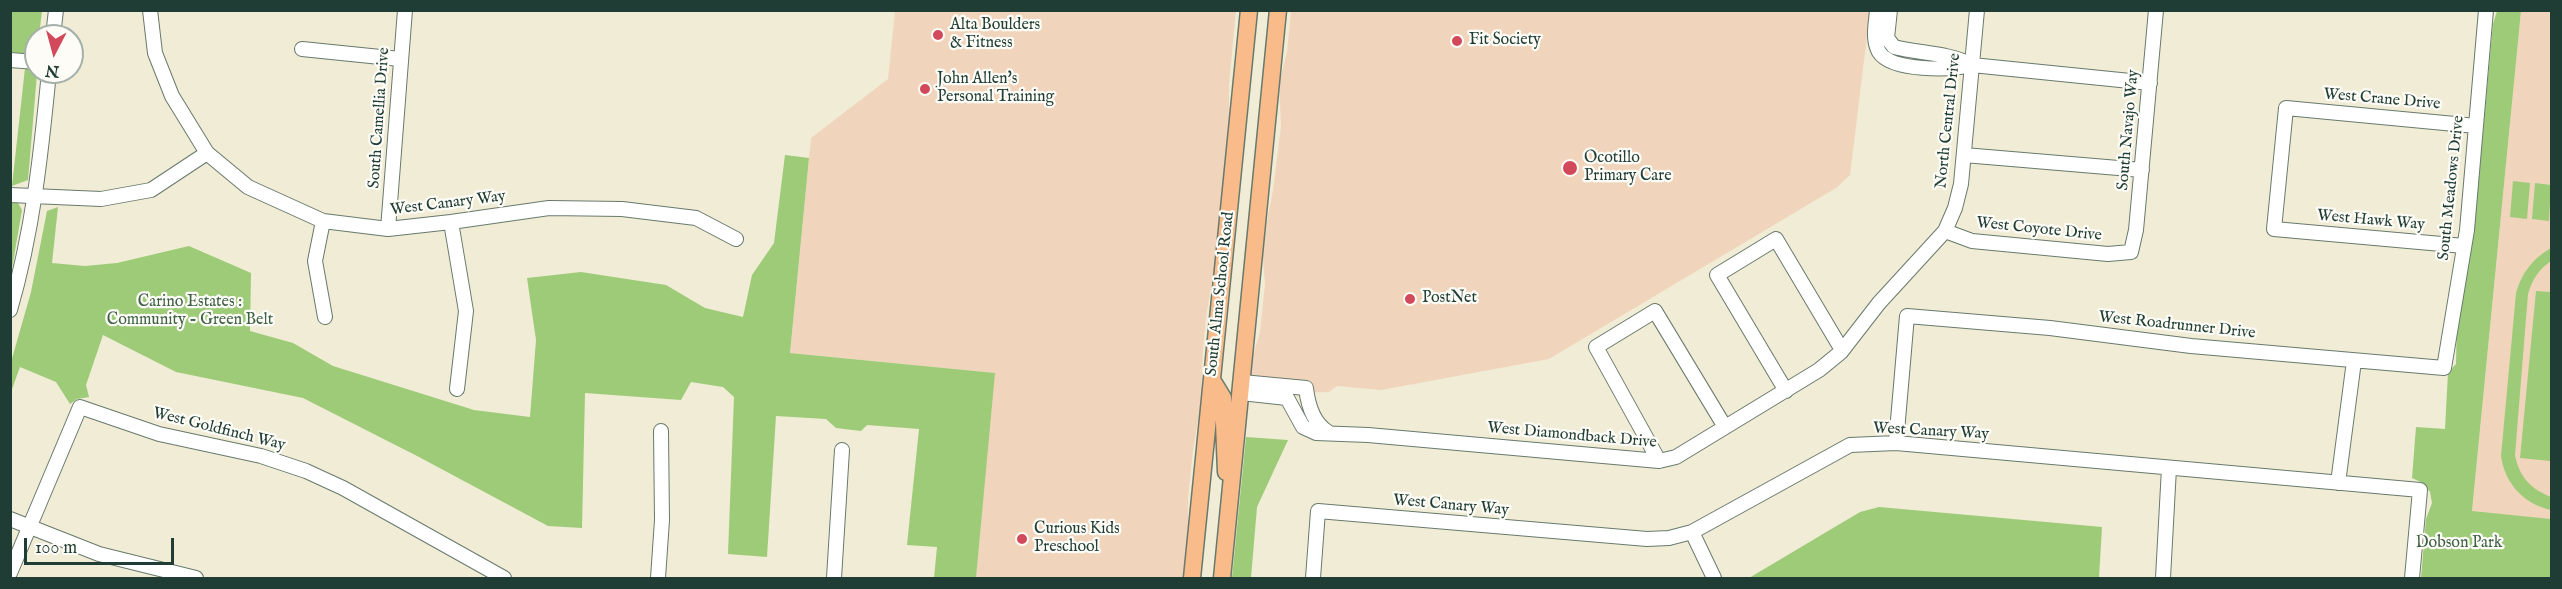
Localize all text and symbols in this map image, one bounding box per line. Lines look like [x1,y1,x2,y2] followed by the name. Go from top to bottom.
[950,16,1040,54] place label: Alta Boulders & Fitness
[24,24,84,84] north arrow
[931,28,945,42] marker: Alta Boulders & Fitness
[1469,31,1541,51] place label: Fit Society
[1450,34,1464,48] marker: Fit Society
[365,47,395,189] street label: South Camellia Drive
[1932,52,1966,190] street label: North Central Drive
[44,59,60,81] text: N
[2114,69,2144,191] street label: South Navajo Way
[937,70,1054,108] place label: John Allen's Personal Training
[918,82,932,96] marker: John Allen's Personal Training
[2323,85,2441,115] street label: West Crane Drive
[2435,115,2469,261] street label: South Meadows Drive
[1584,149,1671,187] place label: Ocotillo Primary Care
[1561,159,1579,177] marker: Ocotillo Primary Care
[389,187,507,221] street label: West Canary Way
[2316,207,2426,235] street label: West Hawk Way
[1203,211,1239,377] street label: South Alma School Road
[1975,214,2103,246] street label: West Coyote Drive
[1422,289,1477,309] place label: PostNet
[1403,292,1417,306] marker: PostNet
[107,293,273,331] park label: Carino Estates : Community - Green Belt
[2098,308,2256,344] street label: West Roadrunner Drive
[151,404,287,456] street label: West Goldfinch Way
[1486,419,1658,453] street label: West Diamondback Drive
[1872,419,1990,445] street label: West Canary Way
[1392,491,1510,521] street label: West Canary Way
[1034,520,1120,558] place label: Curious Kids Preschool
[27,526,177,564] scale bar
[1015,532,1029,546] marker: Curious Kids Preschool
[2416,534,2502,554] park label: Dobson Park
[35,537,77,560] text: 100 m

